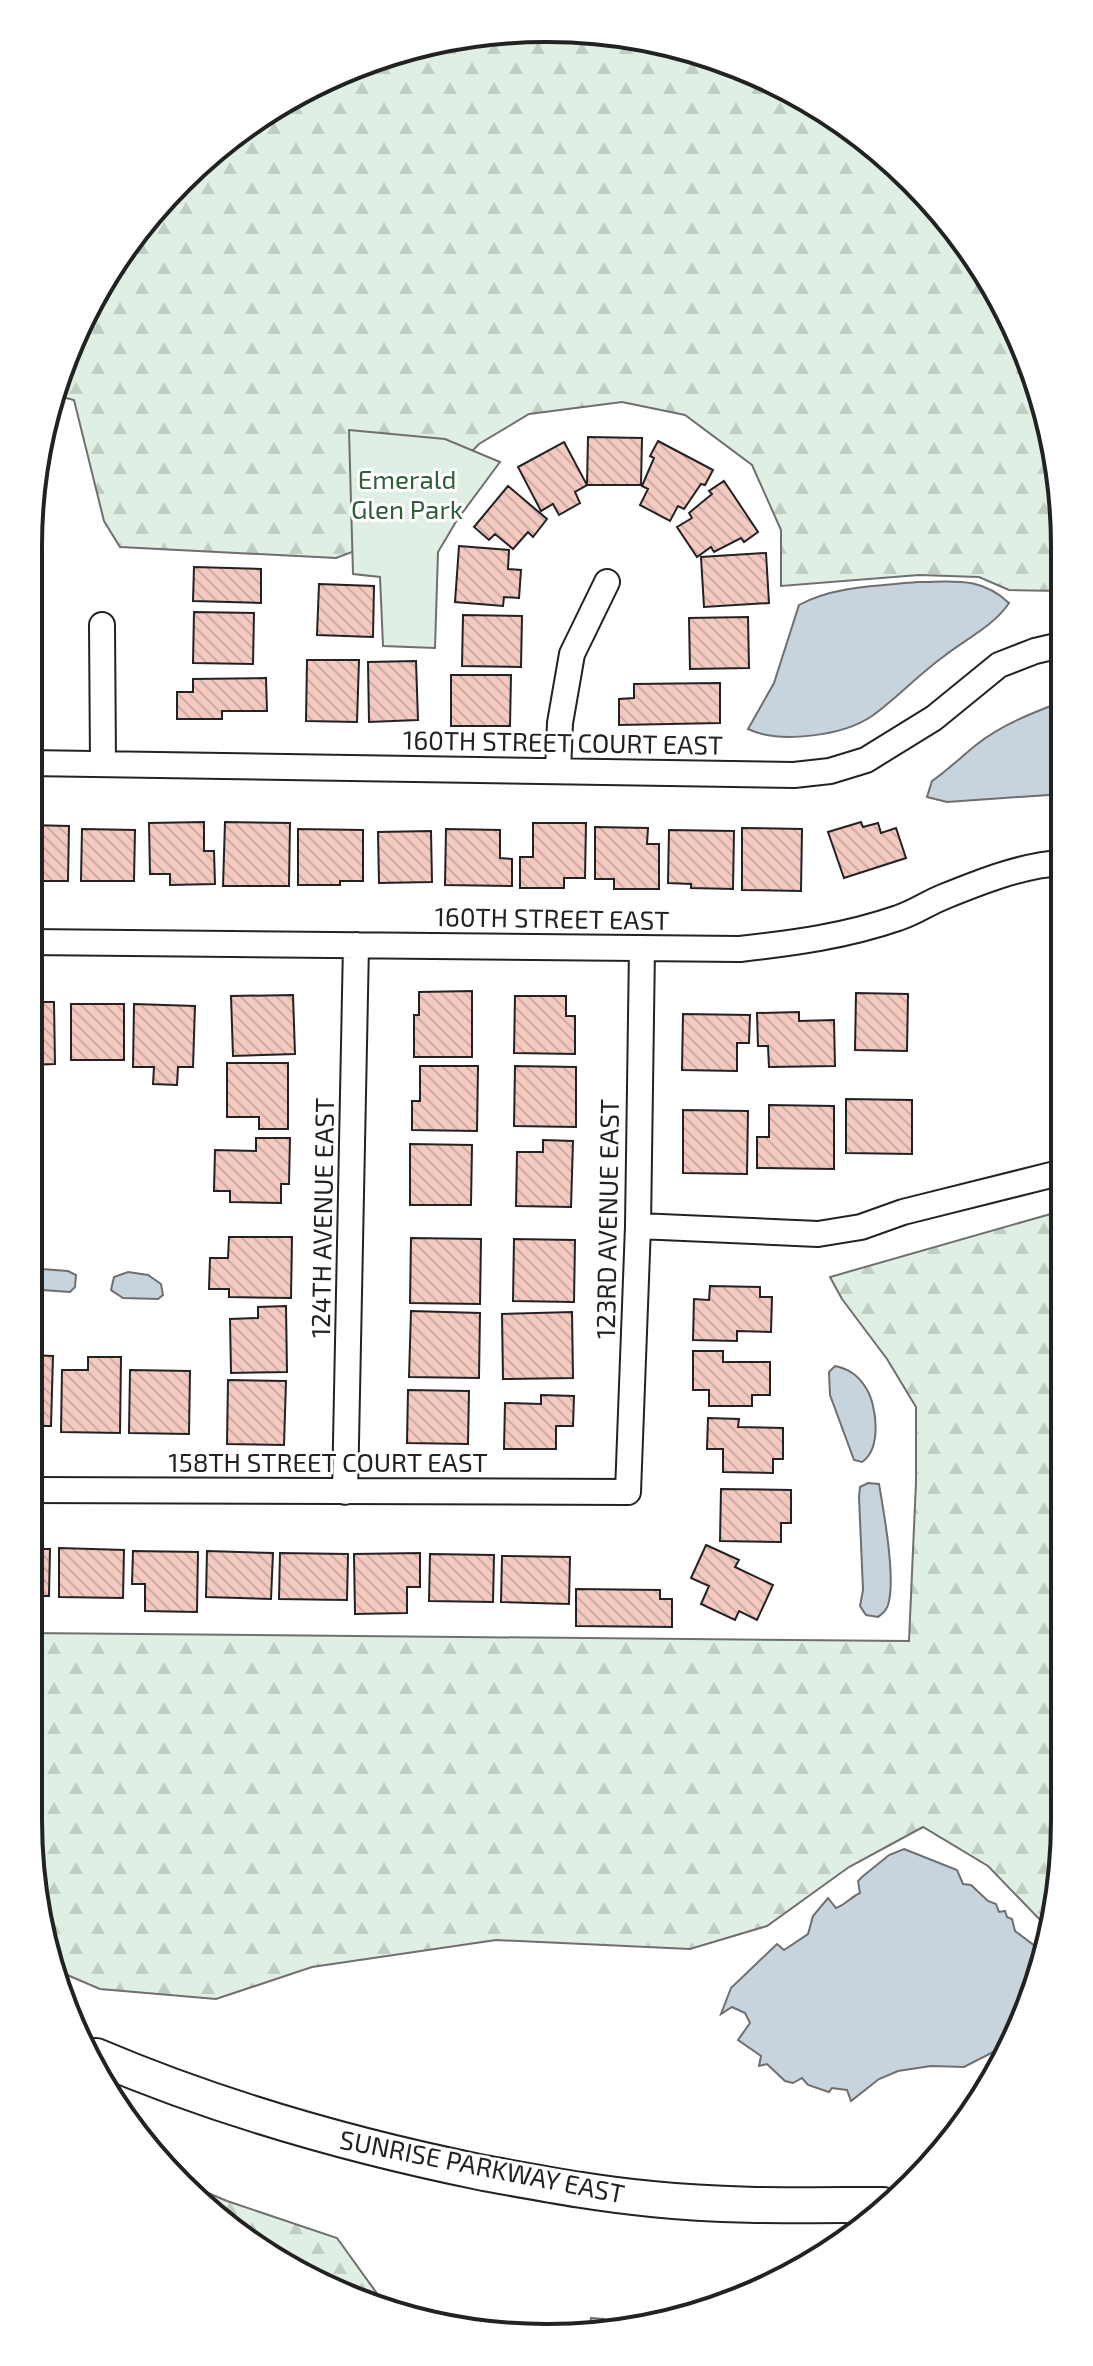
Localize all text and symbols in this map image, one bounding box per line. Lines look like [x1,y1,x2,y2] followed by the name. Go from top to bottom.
[351,463,463,524] park label: Emerald Glen Park
[403,723,723,760] street label: 160TH STREET COURT EAST
[434,900,670,935] street label: 160TH STREET EAST
[304,1098,339,1338] street label: 124TH AVENUE EAST
[589,1099,624,1339] street label: 123RD AVENUE EAST
[168,1446,488,1477] street label: 158TH STREET COURT EAST
[337,2123,627,2208] street label: SUNRISE PARKWAY EAST

